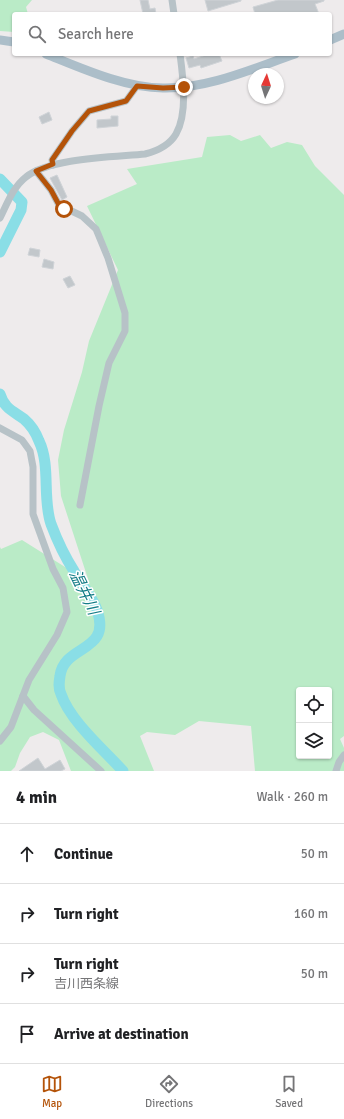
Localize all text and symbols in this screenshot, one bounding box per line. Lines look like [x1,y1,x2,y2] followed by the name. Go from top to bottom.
[12,12,332,56] search box
[26,23,48,45] icon: search
[58,25,134,43] text: Search here
[248,68,284,104] north arrow
[175,78,193,96] route end
[55,200,73,218] route start
[65,566,104,620] water label: 温井川
[296,687,332,759] map controls
[296,687,332,723] button: locate
[296,723,332,759] button: layers
[16,787,57,808] text: 4 min
[257,789,328,805] text: Walk · 260 m
[16,843,38,865] icon: ahead
[54,845,113,863] text: Continue
[301,846,328,862] text: 50 m
[16,903,38,925] icon: right
[54,905,119,923] text: Turn right
[294,906,328,922] text: 160 m
[54,955,119,973] text: Turn right
[16,963,38,985] icon: right
[301,966,328,982] text: 50 m
[54,976,119,992] text: 吉川西条線
[16,1023,38,1045] icon: arrive
[54,1025,189,1043] text: Arrive at destination
[41,1073,63,1110] tab: Map
[145,1073,193,1110] tab: Directions
[275,1073,303,1110] tab: Saved

